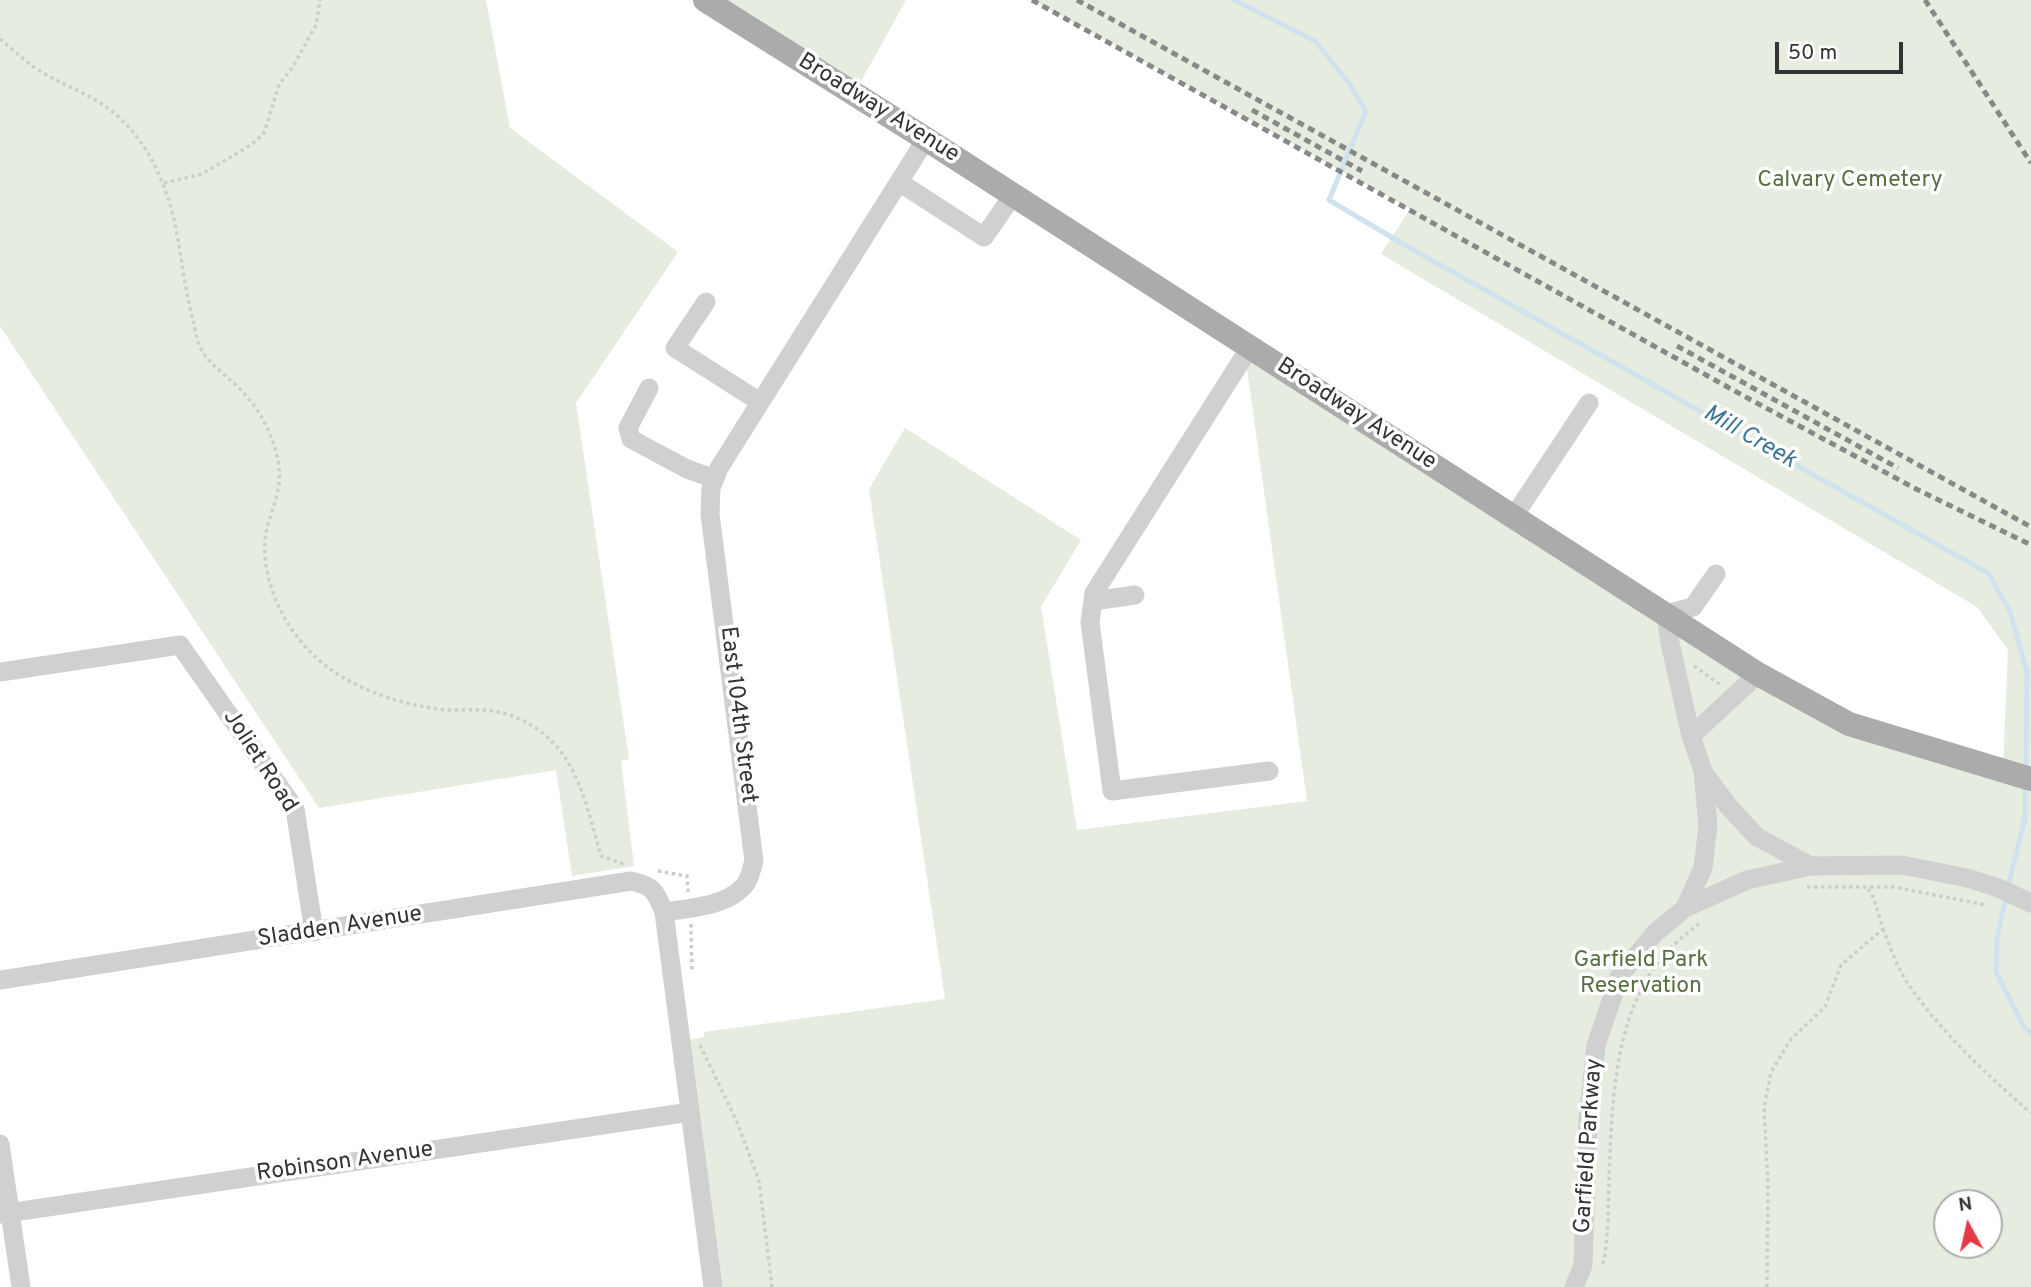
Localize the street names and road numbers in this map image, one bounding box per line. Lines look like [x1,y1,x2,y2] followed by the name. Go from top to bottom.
[792,48,964,170] street label: Broadway Avenue
[1271,353,1441,477] street label: Broadway Avenue
[712,625,762,805] street label: East 104th Street
[216,706,302,818] street label: Joliet Road
[256,901,424,955] street label: Sladden Avenue
[1570,1058,1610,1234] street label: Garfield Parkway
[255,1137,435,1189] street label: Robinson Avenue

